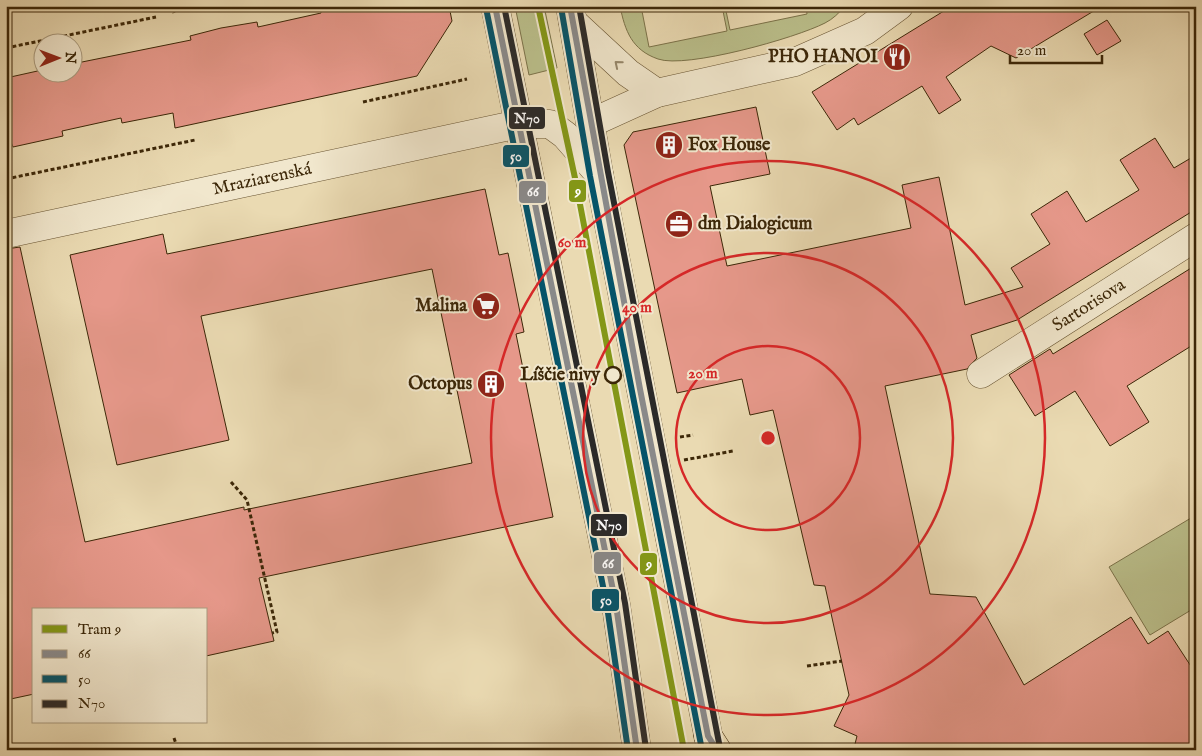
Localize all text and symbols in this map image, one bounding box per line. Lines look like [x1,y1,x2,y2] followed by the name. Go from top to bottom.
[32,32,82,82] north arrow
[1010,32,1102,64] scale bar
[1017,41,1047,60] text: 20 m
[882,42,912,72] restaurant icon: PHO HANOI
[768,46,878,69] place label: PHO HANOI
[61,51,79,64] text: N
[615,62,624,70] one-way arrow
[508,106,546,130] line badge: N70
[513,110,540,128] text: N70
[654,130,684,160] building icon: Fox House
[688,134,771,157] place label: Fox House
[502,144,530,168] line badge: 50
[510,148,522,166] text: 50
[211,157,314,201] street label: Mraziarenská
[568,179,587,203] line badge: 9
[518,180,547,204] line badge: 66
[527,183,540,201] text: 66
[574,183,581,201] text: 9
[664,209,694,239] office icon: dm Dialogicum
[698,213,813,236] place label: dm Dialogicum
[558,233,587,252] text: 60 m
[1048,273,1130,337] street label: Sartorisova
[471,291,501,321] supermarket icon: Malina
[415,295,468,318] place label: Malina
[622,298,652,317] text: 40 m
[520,364,601,387] place label: Líščie nivy
[688,364,718,383] text: 20 m
[604,366,622,384] marker: Líščie nivy
[476,369,506,399] building icon: Octopus
[408,373,473,396] place label: Octopus
[759,429,777,447] centre of rings
[590,513,628,537] line badge: N70
[595,517,622,535] text: N70
[593,551,622,575] line badge: 66
[639,552,658,576] line badge: 9
[602,555,615,573] text: 66
[645,556,652,574] text: 9
[591,588,620,612] line badge: 50
[600,592,612,610] text: 50
[32,608,208,724] legend
[78,620,121,639] text: Tram 9
[78,644,91,663] text: 66
[78,670,91,689] text: 50
[78,694,105,713] text: N70

